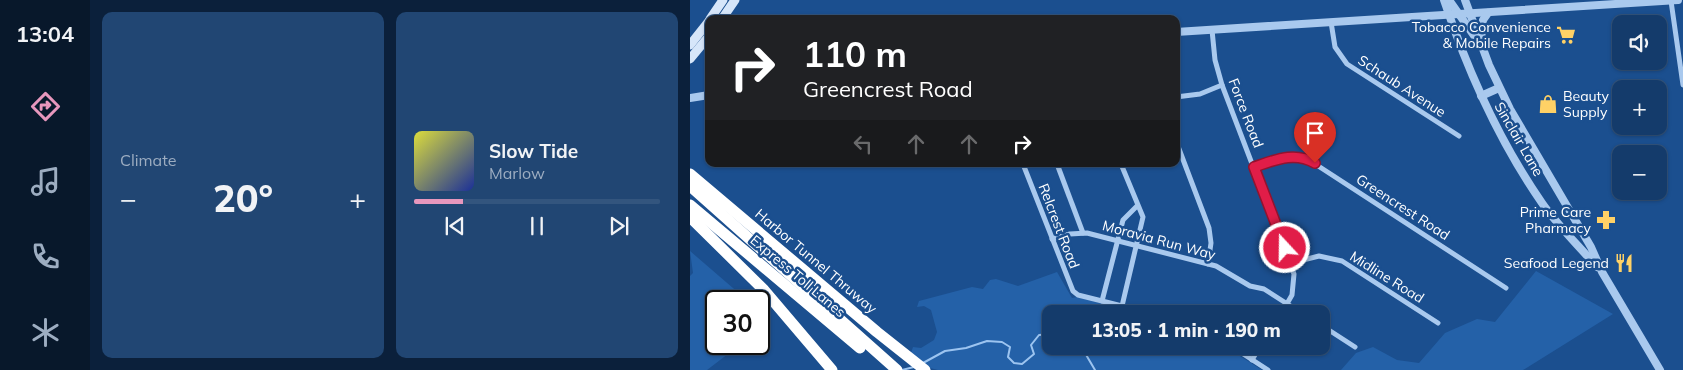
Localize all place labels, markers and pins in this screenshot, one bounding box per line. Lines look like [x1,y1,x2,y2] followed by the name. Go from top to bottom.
[1412,18,1551,52] place label: Tobacco Convenience & Mobile Repairs
[1555,24,1577,46] supermarket icon: Tobacco Convenience & Mobile Repairs
[1563,87,1610,121] place label: Beauty Supply
[1537,93,1559,115] shop icon: Beauty Supply
[1294,112,1336,163] pin
[1520,203,1592,237] place label: Prime Care Pharmacy
[1595,209,1617,231] pharmacy icon: Prime Care Pharmacy
[1613,252,1635,274] restaurant icon: Seafood Legend
[1504,254,1609,272] place label: Seafood Legend

